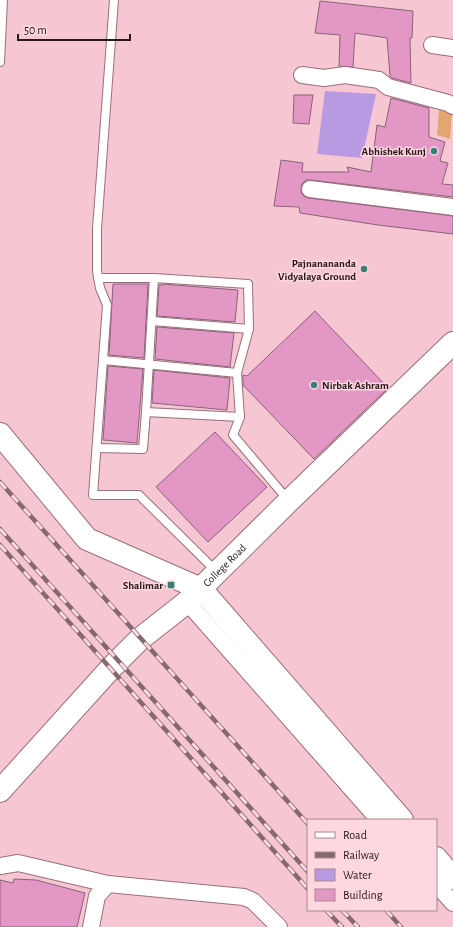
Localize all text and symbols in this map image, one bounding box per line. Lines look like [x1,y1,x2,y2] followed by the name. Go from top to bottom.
[18,16,130,42] scale bar
[24,24,47,36] text: 50 m
[362,146,426,157] place label: Abhishek Kunj
[429,146,439,156] marker: Abhishek Kunj
[278,258,357,282] place label: Pajnanananda Vidyalaya Ground
[359,264,369,274] marker: Pajnanananda Vidyalaya Ground
[309,380,319,390] marker: Nirbak Ashram
[322,380,389,391] place label: Nirbak Ashram
[201,541,248,588] street label: College Road
[123,580,163,591] place label: Shalimar
[166,580,176,590] marker: Shalimar
[307,819,437,911] legend
[343,829,367,841] text: Road
[343,849,379,862] text: Railway
[343,869,372,881] text: Water
[343,889,383,901] text: Building

